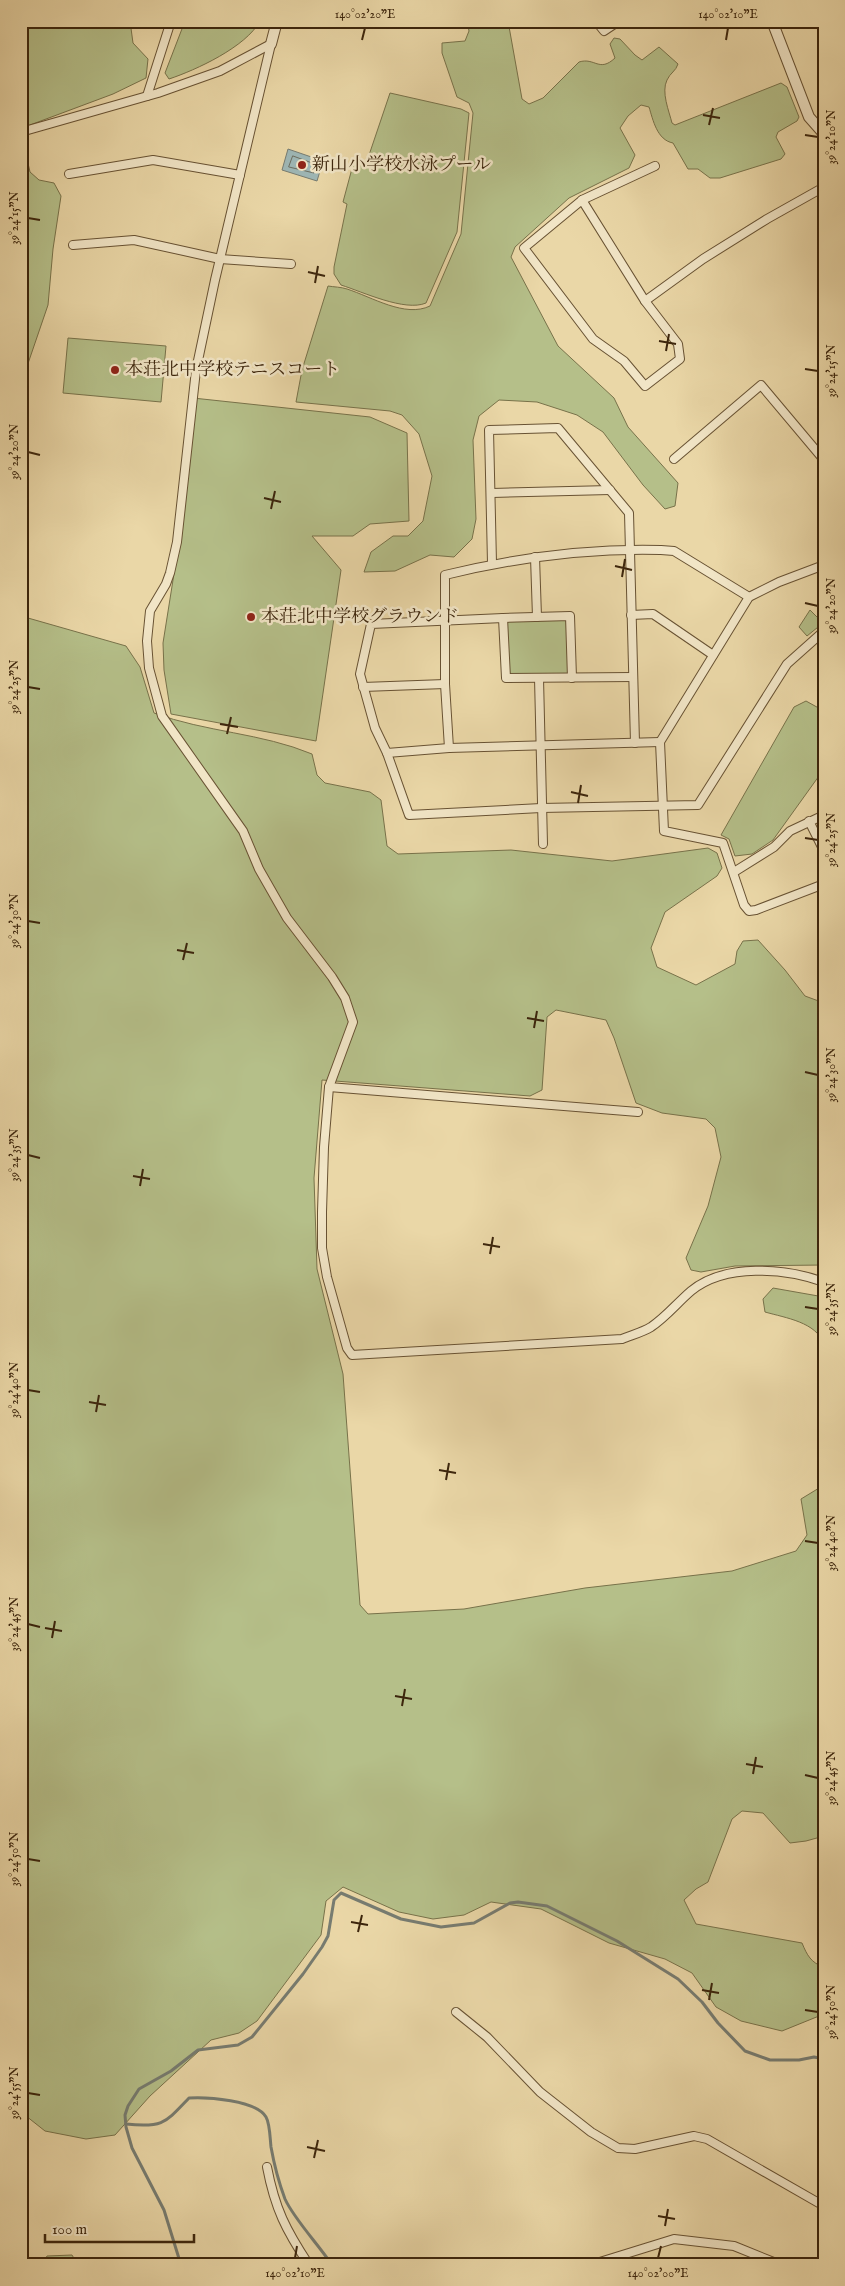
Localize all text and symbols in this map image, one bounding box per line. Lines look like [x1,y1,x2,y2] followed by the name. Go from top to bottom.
[335,7,395,22] text: 140°02'20"E
[698,7,758,22] text: 140°02'10"E
[824,109,839,165] text: 39°24'10"N
[312,154,491,177] place label: 新山小学校水泳プール
[296,159,308,171] marker: 新山小学校水泳プール
[7,191,22,245] text: 39°24'15"N
[824,344,839,398] text: 39°24'15"N
[125,359,340,382] place label: 本荘北中学校テニスコート
[109,364,121,376] marker: 本荘北中学校テニスコート
[7,423,22,480] text: 39°24'20"N
[824,577,839,634] text: 39°24'20"N
[261,606,459,629] place label: 本荘北中学校グラウンド
[245,611,257,623] marker: 本荘北中学校グラウンド
[7,659,22,714] text: 39°24'25"N
[824,812,839,867] text: 39°24'25"N
[7,893,22,949] text: 39°24'30"N
[824,1047,839,1103] text: 39°24'30"N
[7,1128,22,1182] text: 39°24'35"N
[824,1282,839,1336] text: 39°24'35"N
[7,1361,22,1418] text: 39°24'40"N
[824,1514,839,1571] text: 39°24'40"N
[7,1596,22,1651] text: 39°24'45"N
[824,1750,839,1805] text: 39°24'45"N
[7,1831,22,1886] text: 39°24'50"N
[824,1984,839,2039] text: 39°24'50"N
[7,2066,22,2120] text: 39°24'55"N
[45,2211,194,2243] scale bar
[52,2220,88,2239] text: 100 m
[265,2266,325,2281] text: 140°02'10"E
[628,2266,688,2281] text: 140°02'00"E

